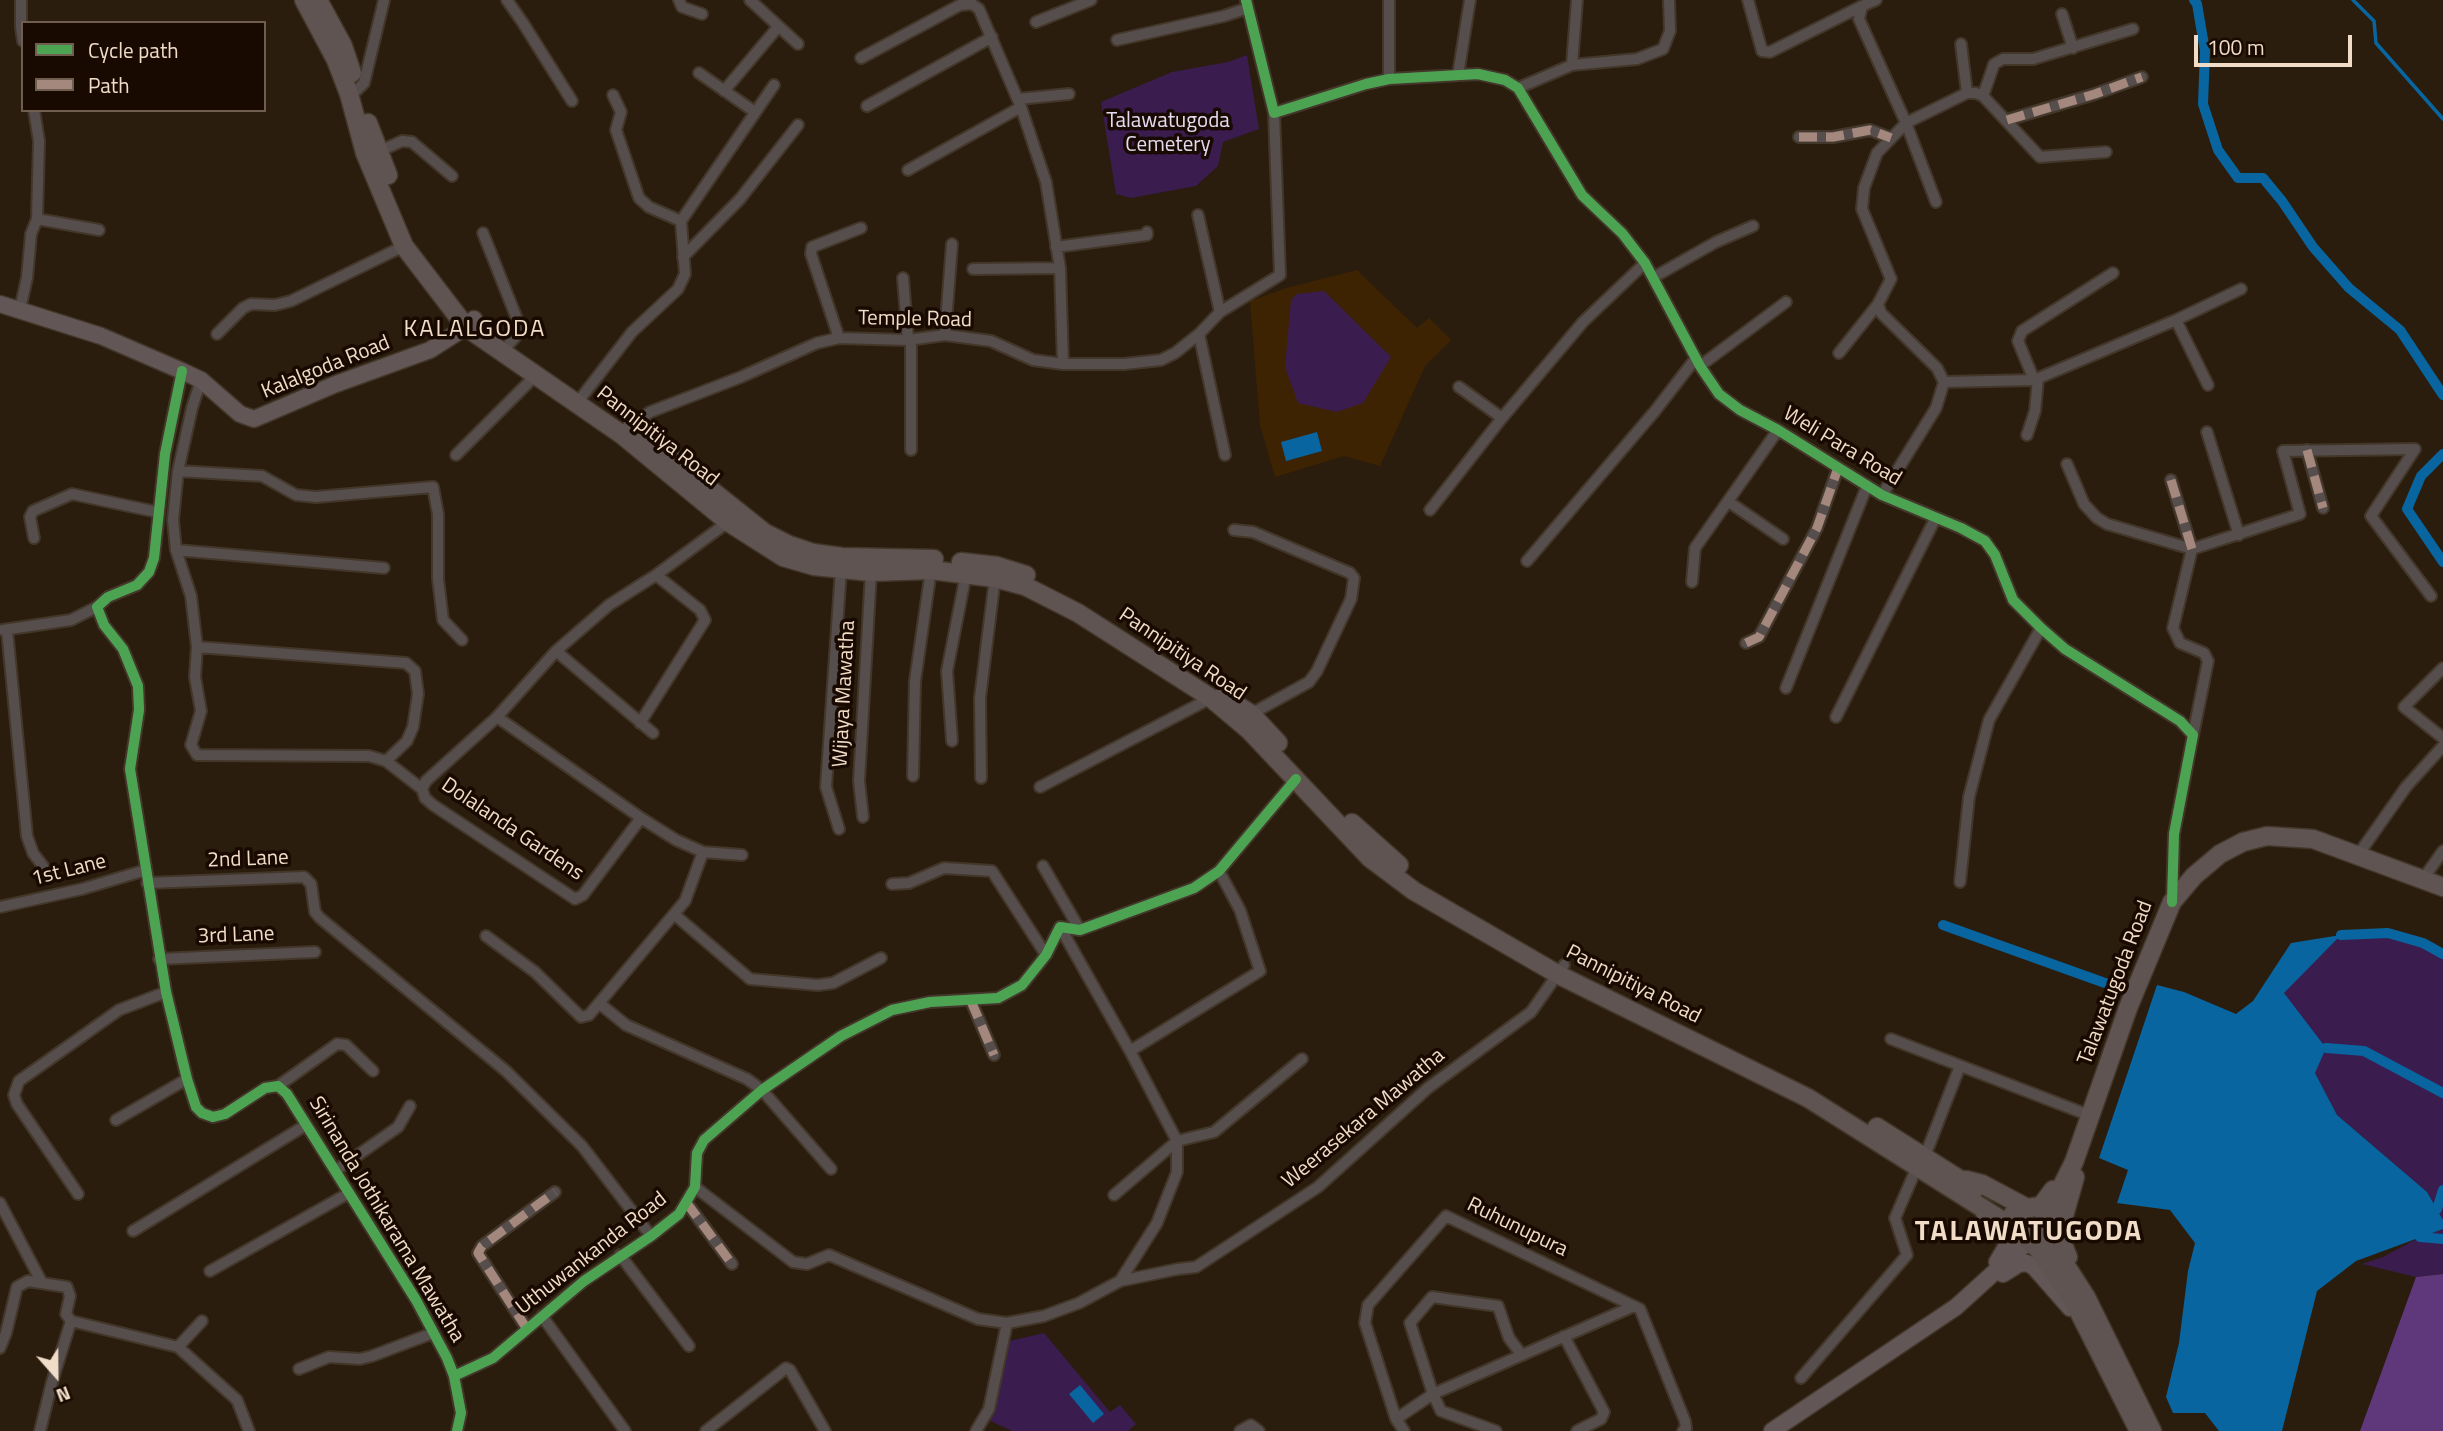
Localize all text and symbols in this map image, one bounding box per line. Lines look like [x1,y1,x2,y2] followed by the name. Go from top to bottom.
[21,21,266,112] legend
[2198,21,2356,65] scale bar
[2207,31,2264,63] text: 100 m
[88,34,179,66] text: Cycle path
[88,69,130,101] text: Path
[1106,109,1230,159] park label: Talawatugoda Cemetery
[858,306,972,334] street label: Temple Road
[405,316,545,344] district label: KALALGODA
[258,331,394,405] street label: Kalalgoda Road
[591,381,723,493] street label: Pannipitiya Road
[1778,402,1906,492] street label: Weli Para Road
[1114,603,1250,707] street label: Pannipitiya Road
[829,620,861,768] street label: Wijaya Mawatha
[436,773,588,887] street label: Dolalanda Gardens
[207,846,289,874] street label: 2nd Lane
[29,850,109,892] street label: 1st Lane
[2073,897,2159,1069] street label: Talawatugoda Road
[197,922,275,950] street label: 3rd Lane
[1561,940,1705,1030] street label: Pannipitiya Road
[1278,1044,1450,1194] street label: Weerasekara Mawatha
[303,1093,469,1347] street label: Sirinanda Jothikarama Mawatha
[512,1187,672,1321] street label: Uthuwankanda Road
[1463,1193,1571,1263] street label: Ruhunupura
[1916,1216,2142,1250] district label: TALAWATUGODA
[21,1340,91,1410] north arrow
[52,1379,75,1411] text: N

